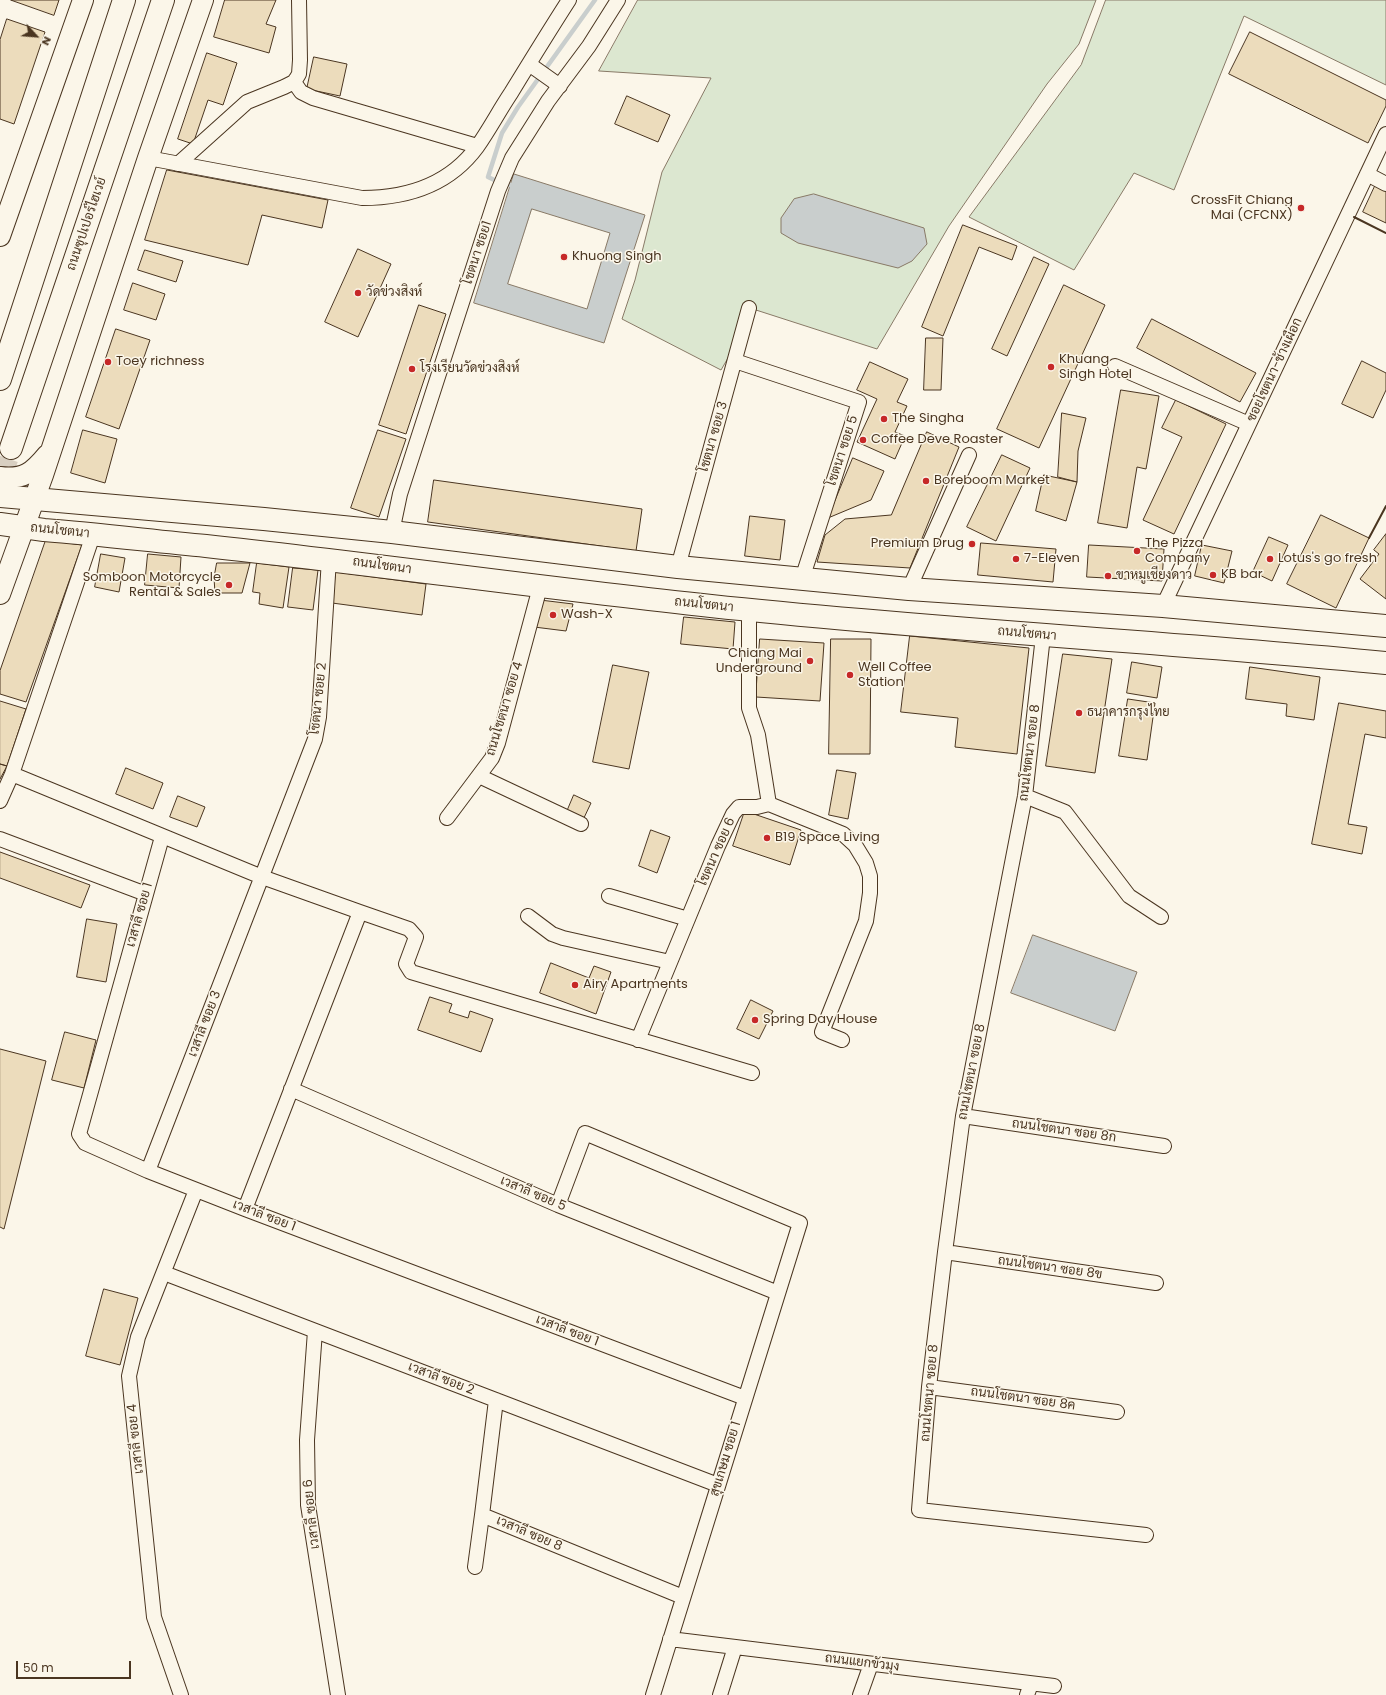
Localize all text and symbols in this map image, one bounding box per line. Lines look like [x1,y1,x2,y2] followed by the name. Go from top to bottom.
[16,16,56,56] north arrow
[38,34,56,48] text: N
[64,175,110,273] street label: ถนนซุปเปอร์ไฮเวย์
[1191,193,1293,224] place label: CrossFit Chiang Mai (CFCNX)
[1296,203,1306,213] marker: CrossFit Chiang Mai (CFCNX)
[460,219,496,287] street label: โชตนา ซอย1
[572,249,662,265] place label: Khuong Singh
[559,252,569,262] marker: Khuong Singh
[366,285,422,301] place label: วัดข่วงสิงห์
[353,288,363,298] marker: วัดข่วงสิงห์
[1244,316,1306,424] street label: ซอยโชตนา-ช้างเผือก
[1059,352,1132,383] place label: Khuang Singh Hotel
[116,354,204,370] place label: Toey richness
[103,357,113,367] marker: Toey richness
[420,361,520,377] place label: โรงเรียนวัดข่วงสิงห์
[1046,362,1056,372] marker: Khuang Singh Hotel
[407,364,417,374] marker: โรงเรียนวัดข่วงสิงห์
[696,400,732,474] street label: โชตนา ซอย 3
[892,411,964,427] place label: The Singha
[824,414,862,488] street label: โชตนา ซอย 5
[879,414,889,424] marker: The Singha
[871,432,1003,448] place label: Coffee Deve Roaster
[858,435,868,445] marker: Coffee Deve Roaster
[934,473,1050,489] place label: Boreboom Market
[921,476,931,486] marker: Boreboom Market
[30,520,90,542] street label: ถนนโชตนา
[871,536,964,552] place label: Premium Drug
[1145,536,1210,567] place label: The Pizza Company
[967,539,977,549] marker: Premium Drug
[1132,546,1142,556] marker: The Pizza Company
[1024,551,1080,567] place label: 7-Eleven
[1278,551,1377,567] place label: Lotus's go fresh
[352,554,412,578] street label: ถนนโชตนา
[1011,554,1021,564] marker: 7-Eleven
[1265,554,1275,564] marker: Lotus's go fresh
[1221,567,1263,583] place label: KB bar
[1116,568,1192,584] place label: ขาหมูเชียงดาว
[83,570,221,601] place label: Somboon Motorcycle Rental & Sales
[1208,570,1218,580] marker: KB bar
[1103,571,1113,581] marker: ขาหมูเชียงดาว
[224,580,234,590] marker: Somboon Motorcycle Rental & Sales
[674,594,734,616] street label: ถนนโชตนา
[561,607,613,623] place label: Wash-X
[548,610,558,620] marker: Wash-X
[997,624,1057,644] street label: ถนนโชตนา
[716,646,802,677] place label: Chiang Mai Underground
[805,656,815,666] marker: Chiang Mai Underground
[483,660,527,758] street label: ถนนโชตนา ซอย 4
[858,660,932,691] place label: Well Coffee Station
[307,662,331,736] street label: โชตนา ซอย 2
[845,670,855,680] marker: Well Coffee Station
[1016,704,1044,802] street label: ถนนโชตนา ซอย 8
[1087,705,1170,721] place label: ธนาคารกรุงไทย
[1074,708,1084,718] marker: ธนาคารกรุงไทย
[695,815,739,889] street label: โชตนา ซอย 6
[775,830,880,846] place label: B19 Space Living
[762,833,772,843] marker: B19 Space Living
[123,881,157,949] street label: เวสาลี ซอย 1
[583,977,688,993] place label: Airy Apartments
[570,980,580,990] marker: Airy Apartments
[185,989,225,1059] street label: เวสาลี ซอย 3
[763,1012,877,1028] place label: Spring Day House
[750,1015,760,1025] marker: Spring Day House
[955,1023,989,1121] street label: ถนนโชตนา ซอย 8
[1011,1116,1117,1146] street label: ถนนโชตนา ซอย 8ก
[498,1173,568,1215] street label: เวสาลี ซอย 5
[230,1197,298,1235] street label: เวสาลี ซอย 1
[997,1253,1103,1283] street label: ถนนโชตนา ซอย 8ข
[533,1312,601,1350] street label: เวสาลี ซอย 1
[918,1344,942,1442] street label: ถนนโชตนา ซอย 8
[406,1359,476,1399] street label: เวสาลี ซอย 2
[970,1384,1076,1414] street label: ถนนโชตนา ซอย 8ค
[125,1403,147,1475] street label: เวสาลี ซอย 4
[707,1420,745,1498] street label: สุขเกษม ซอย 1
[301,1478,323,1550] street label: เวสาลี ซอย 6
[494,1513,564,1555] street label: เวสาลี ซอย 8
[824,1651,900,1675] street label: ถนนแยกขัวมุง
[18,1653,133,1679] scale bar
[23,1659,54,1676] text: 50 m

